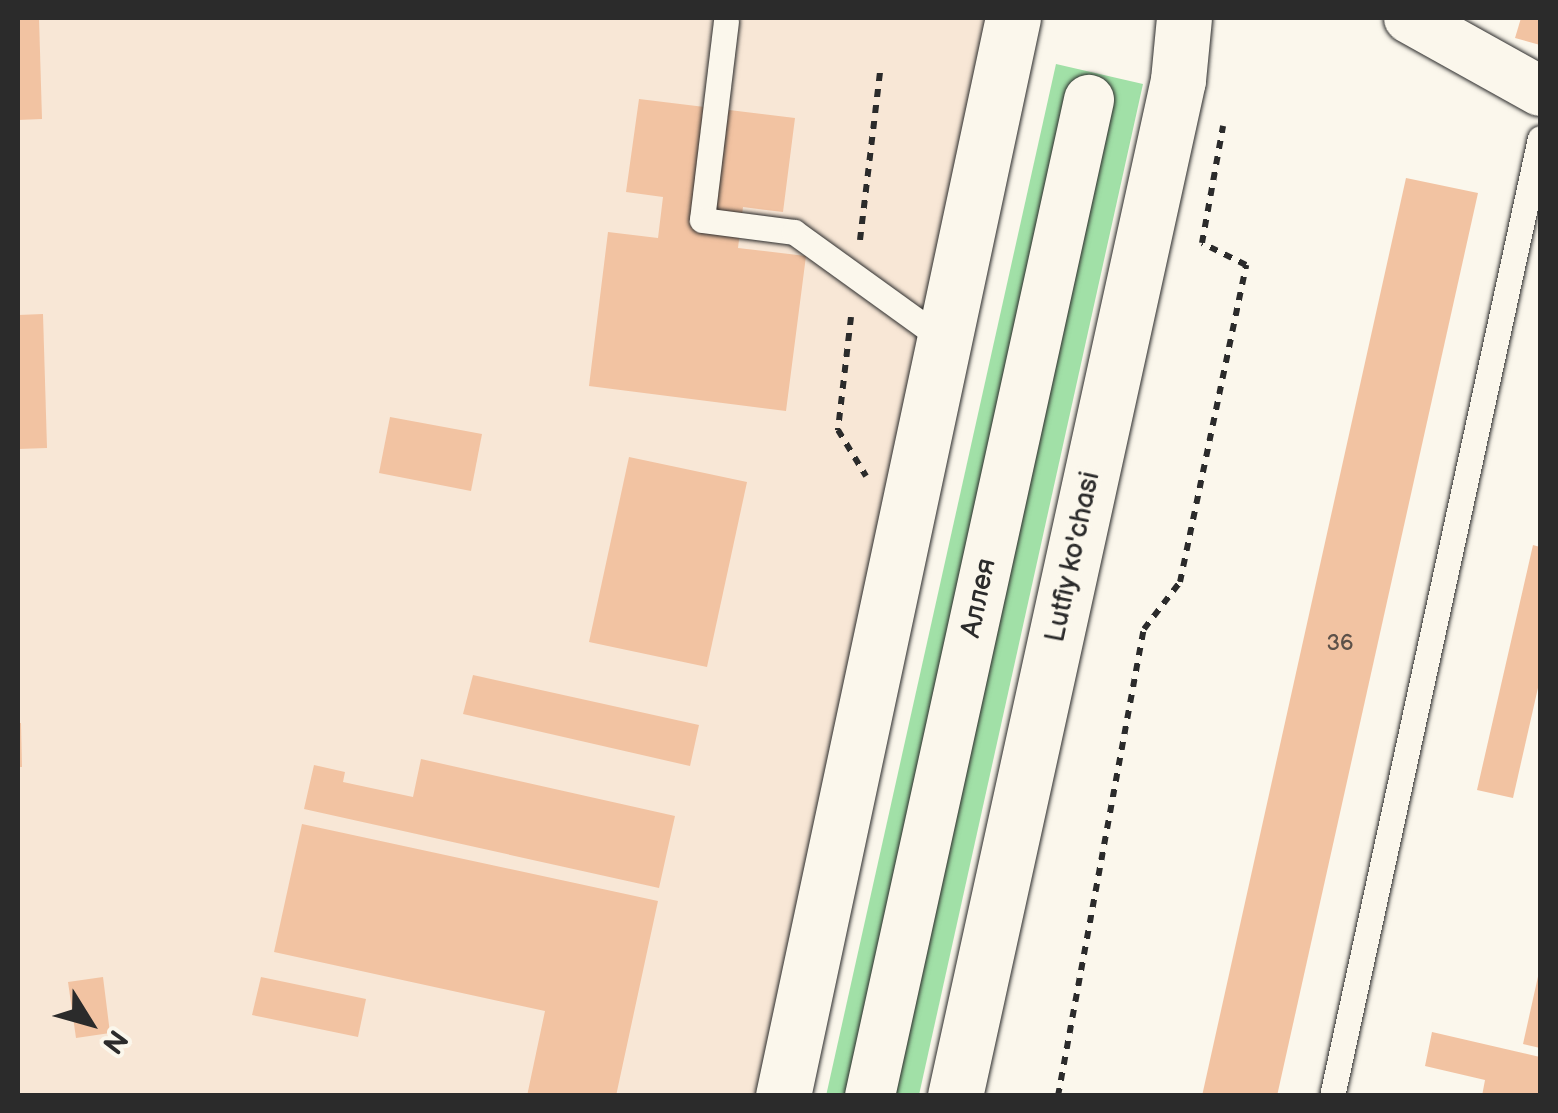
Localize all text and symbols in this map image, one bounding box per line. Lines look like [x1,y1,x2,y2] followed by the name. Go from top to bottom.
[1038,468,1108,646] street label: Lutfiy ko'chasi
[954,555,1004,641] street label: Аллея
[1327,631,1353,657] house number: 36
[40,973,140,1073] north arrow
[95,1023,134,1060] text: N

